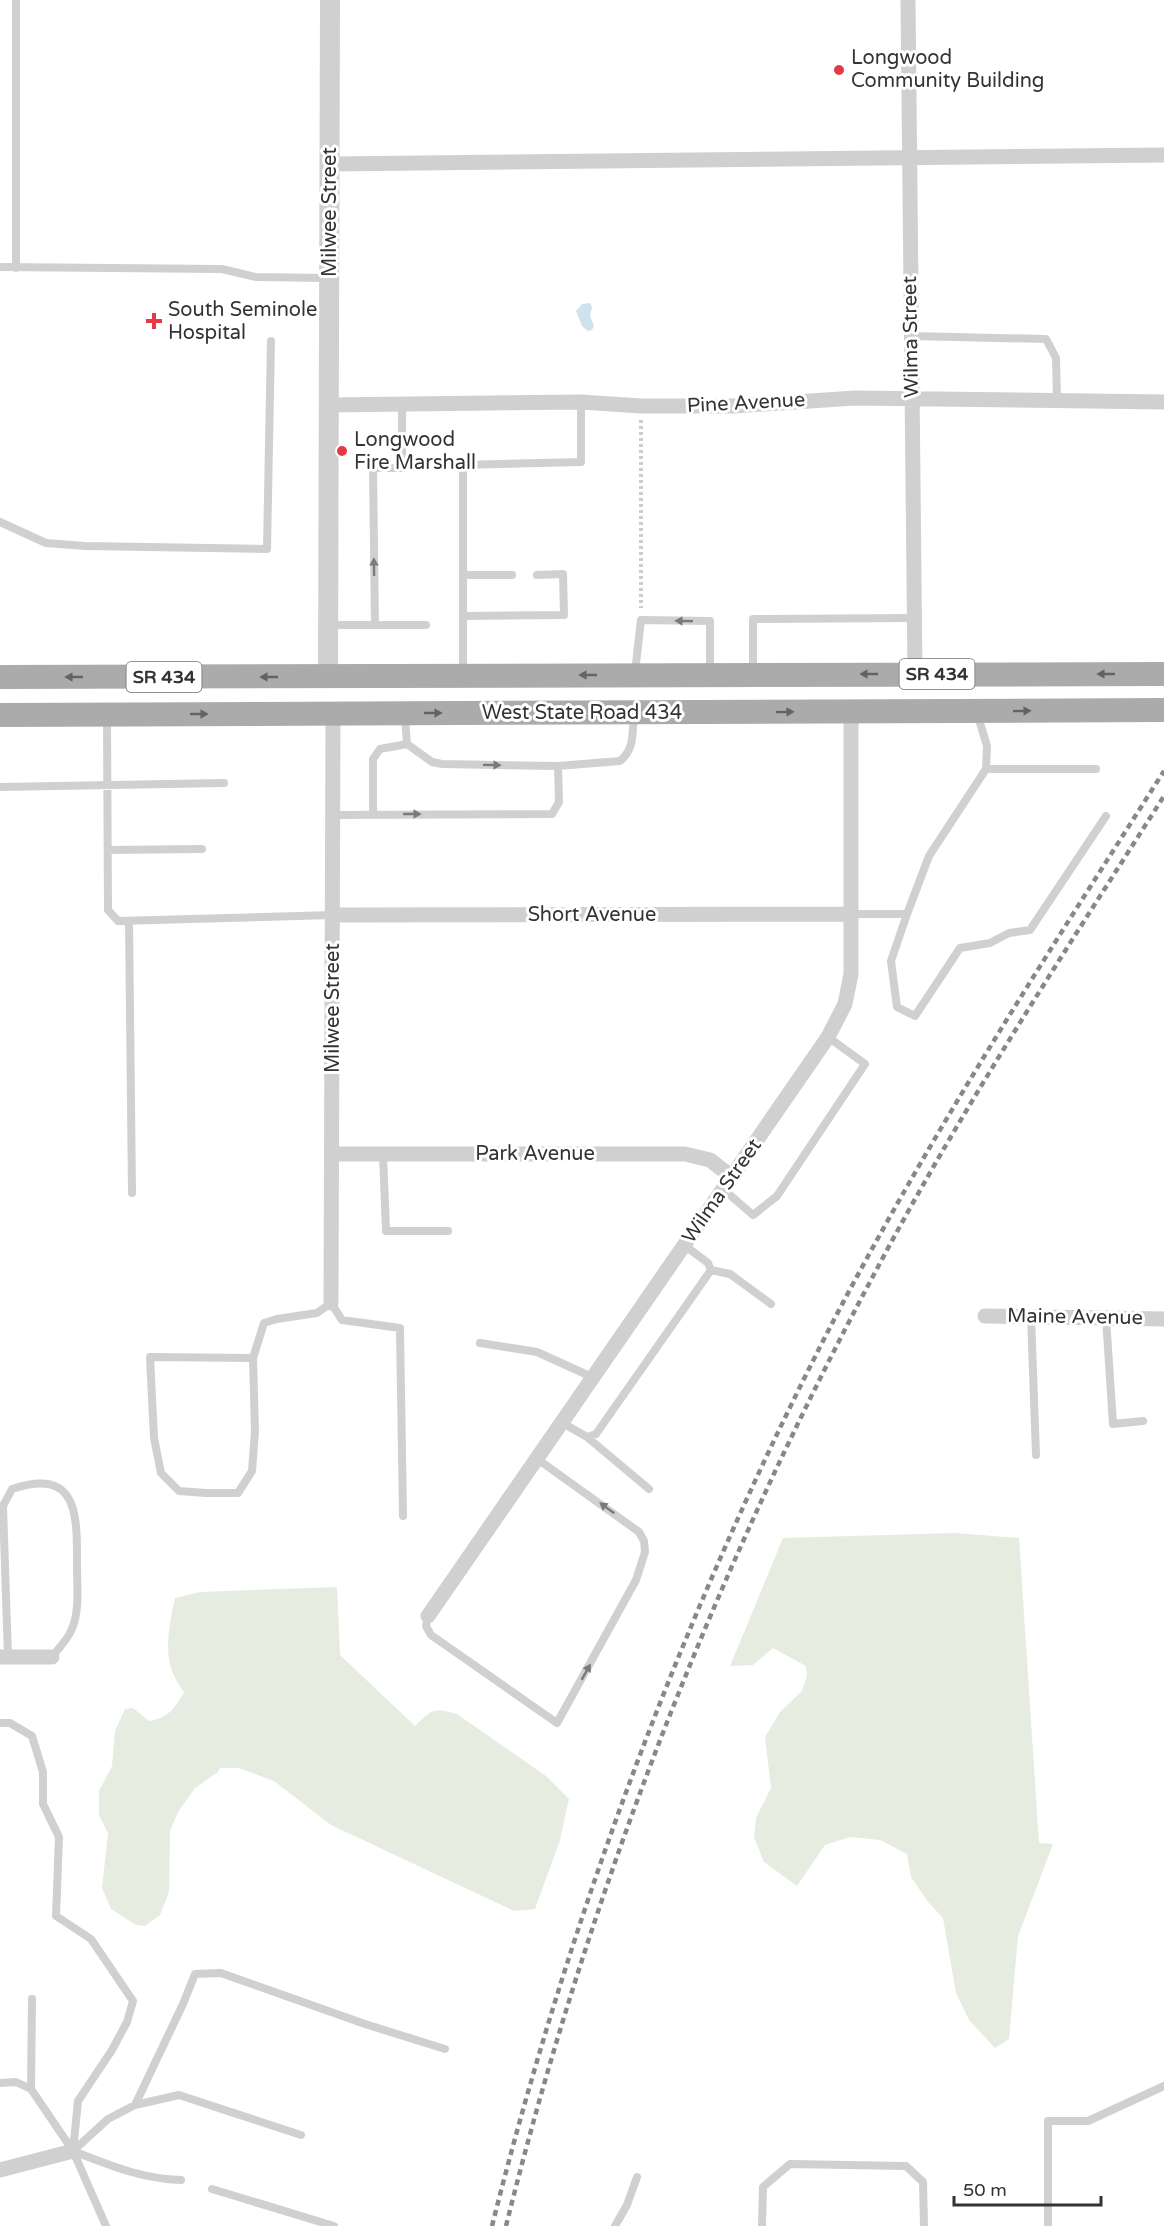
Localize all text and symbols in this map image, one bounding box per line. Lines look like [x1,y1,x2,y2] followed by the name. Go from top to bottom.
[851,46,1044,93] place label: Longwood Community Building
[832,63,846,77] marker: Longwood Community Building
[318,147,342,277] street label: Milwee Street
[898,275,924,398] street label: Wilma Street
[168,298,317,345] place label: South Seminole Hospital
[145,312,163,330] marker: South Seminole Hospital
[686,388,806,418] street label: Pine Avenue
[354,428,476,475] place label: Longwood Fire Marshall
[335,444,349,458] marker: Longwood Fire Marshall
[369,557,379,576] one-way arrow
[675,616,694,626] one-way arrow
[900,659,974,689] road number: SR 434
[126,662,201,692] road number: SR 434
[859,669,878,679] one-way arrow
[1096,669,1115,679] one-way arrow
[579,670,598,680] one-way arrow
[65,672,84,682] one-way arrow
[260,672,279,681] one-way arrow
[482,701,682,725] street label: West State Road 434
[1012,706,1031,716] one-way arrow
[775,707,794,717] one-way arrow
[424,708,443,718] one-way arrow
[189,709,208,719] one-way arrow
[482,760,501,769] one-way arrow
[403,809,422,819] one-way arrow
[528,903,656,927] street label: Short Avenue
[321,943,345,1073] street label: Milwee Street
[677,1134,767,1248] street label: Wilma Street
[475,1142,595,1166] street label: Park Avenue
[1007,1304,1143,1330] street label: Maine Avenue
[599,1503,615,1515] one-way arrow
[581,1663,591,1680] one-way arrow
[954,2169,1101,2207] scale bar
[963,2179,1007,2201] text: 50 m

